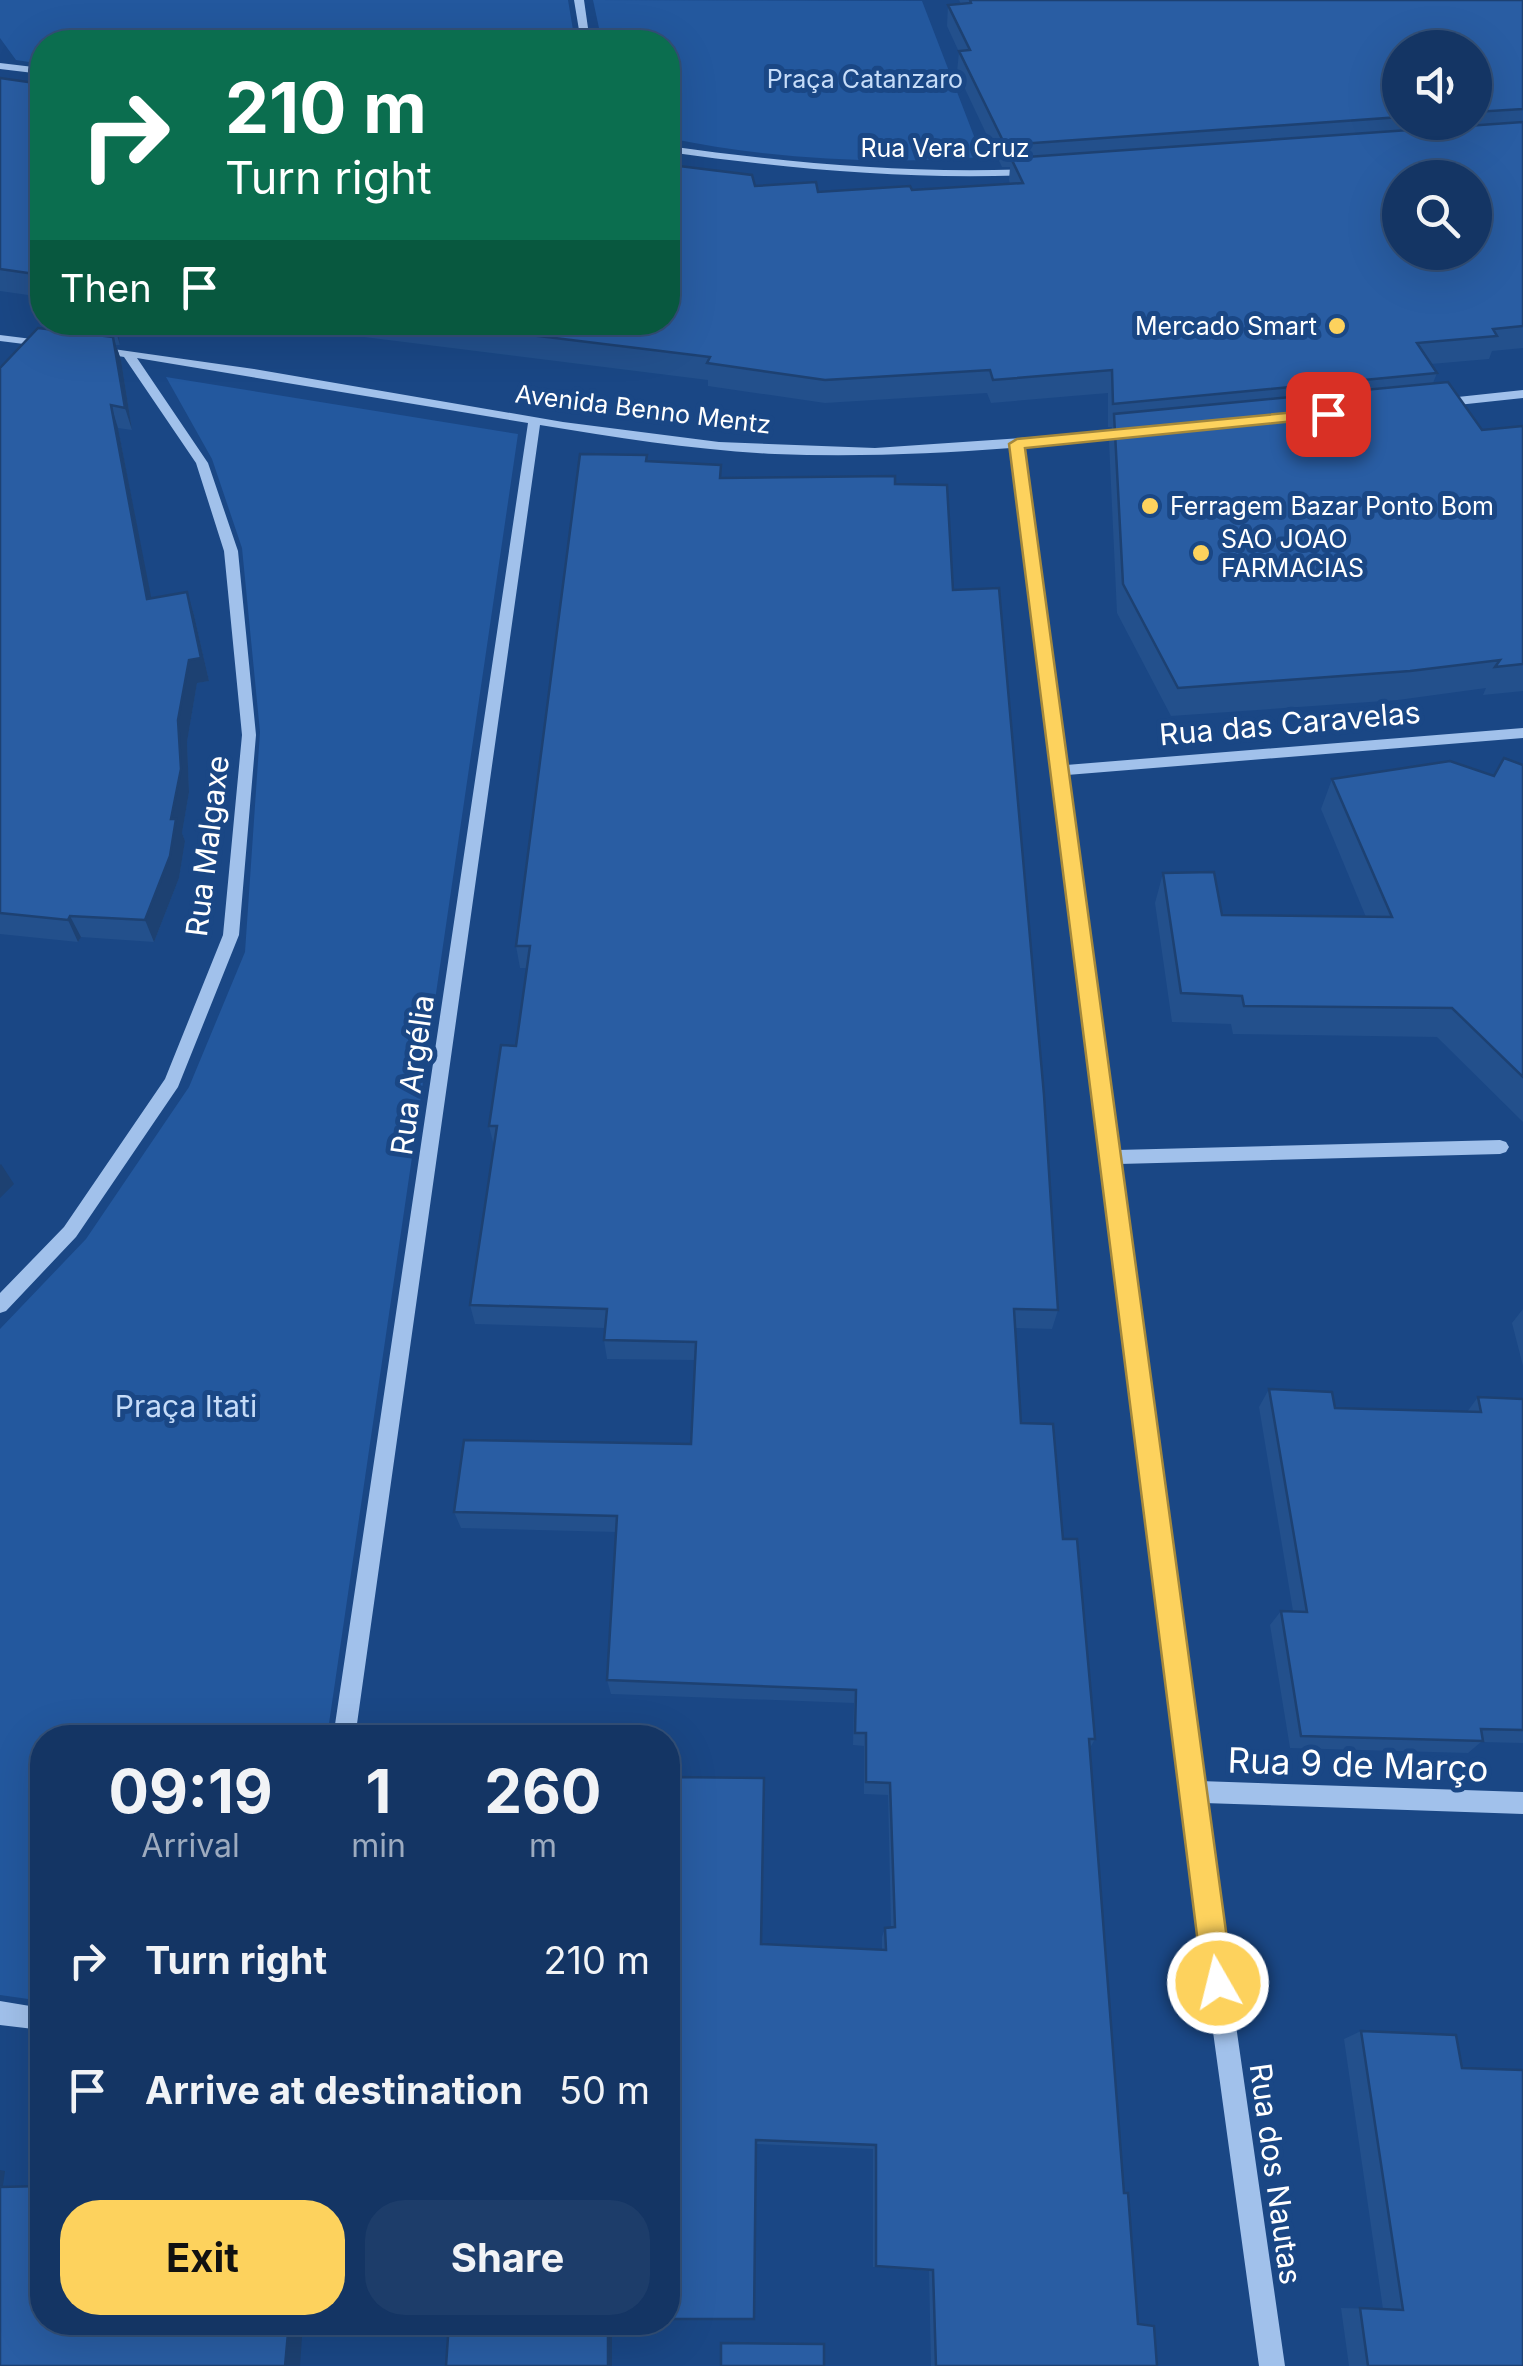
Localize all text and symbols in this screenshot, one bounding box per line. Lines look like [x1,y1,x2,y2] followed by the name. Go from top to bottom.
[1382,30,1492,270] map controls
[1382,30,1492,140] button: sound
[767,64,963,94] park label: Praça Catanzaro
[225,65,427,150] text: 210 m
[60,70,190,200] icon: right
[860,133,1030,163] street label: Rua Vera Cruz
[225,150,432,205] text: Turn right
[1382,160,1492,270] button: search
[172,260,227,315] icon: arrive
[60,265,152,311] text: Then
[1135,311,1317,341] place label: Mercado Smart
[1326,315,1348,337] marker: Mercado Smart
[1286,372,1371,457] pin
[513,378,773,440] street label: Avenida Benno Mentz
[1301,387,1356,442] icon: arrive
[1170,491,1494,521] place label: Ferragem Bazar Ponto Bom
[1139,495,1161,517] marker: Ferragem Bazar Ponto Bom
[1221,524,1364,583] place label: SAO JOAO FARMACIAS
[1190,542,1212,564] marker: SAO JOAO FARMACIAS
[1158,694,1422,752] street label: Rua das Caravelas
[178,753,236,938] street label: Rua Malgaxe
[383,993,441,1157] street label: Rua Argélia
[115,1388,257,1424] park label: Praça Itati
[1227,1738,1489,1790] street label: Rua 9 de Março
[108,1755,273,1827] text: 09:19
[366,1755,391,1827] text: 1
[484,1755,602,1827] text: 260
[141,1826,240,1865] text: Arrival
[351,1826,406,1865] text: min
[529,1826,557,1865] text: m
[1166,1931,1270,2035] position arrow
[60,1933,115,1988] icon: right
[145,1937,327,1983] text: Turn right
[543,1937,650,1983] text: 210 m
[1243,2061,1309,2287] street label: Rua dos Nautas
[60,2063,115,2118] icon: arrive
[145,2067,523,2113] text: Arrive at destination
[559,2067,650,2113] text: 50 m
[60,2200,345,2315] button: Exit
[365,2200,650,2315] button: Share

